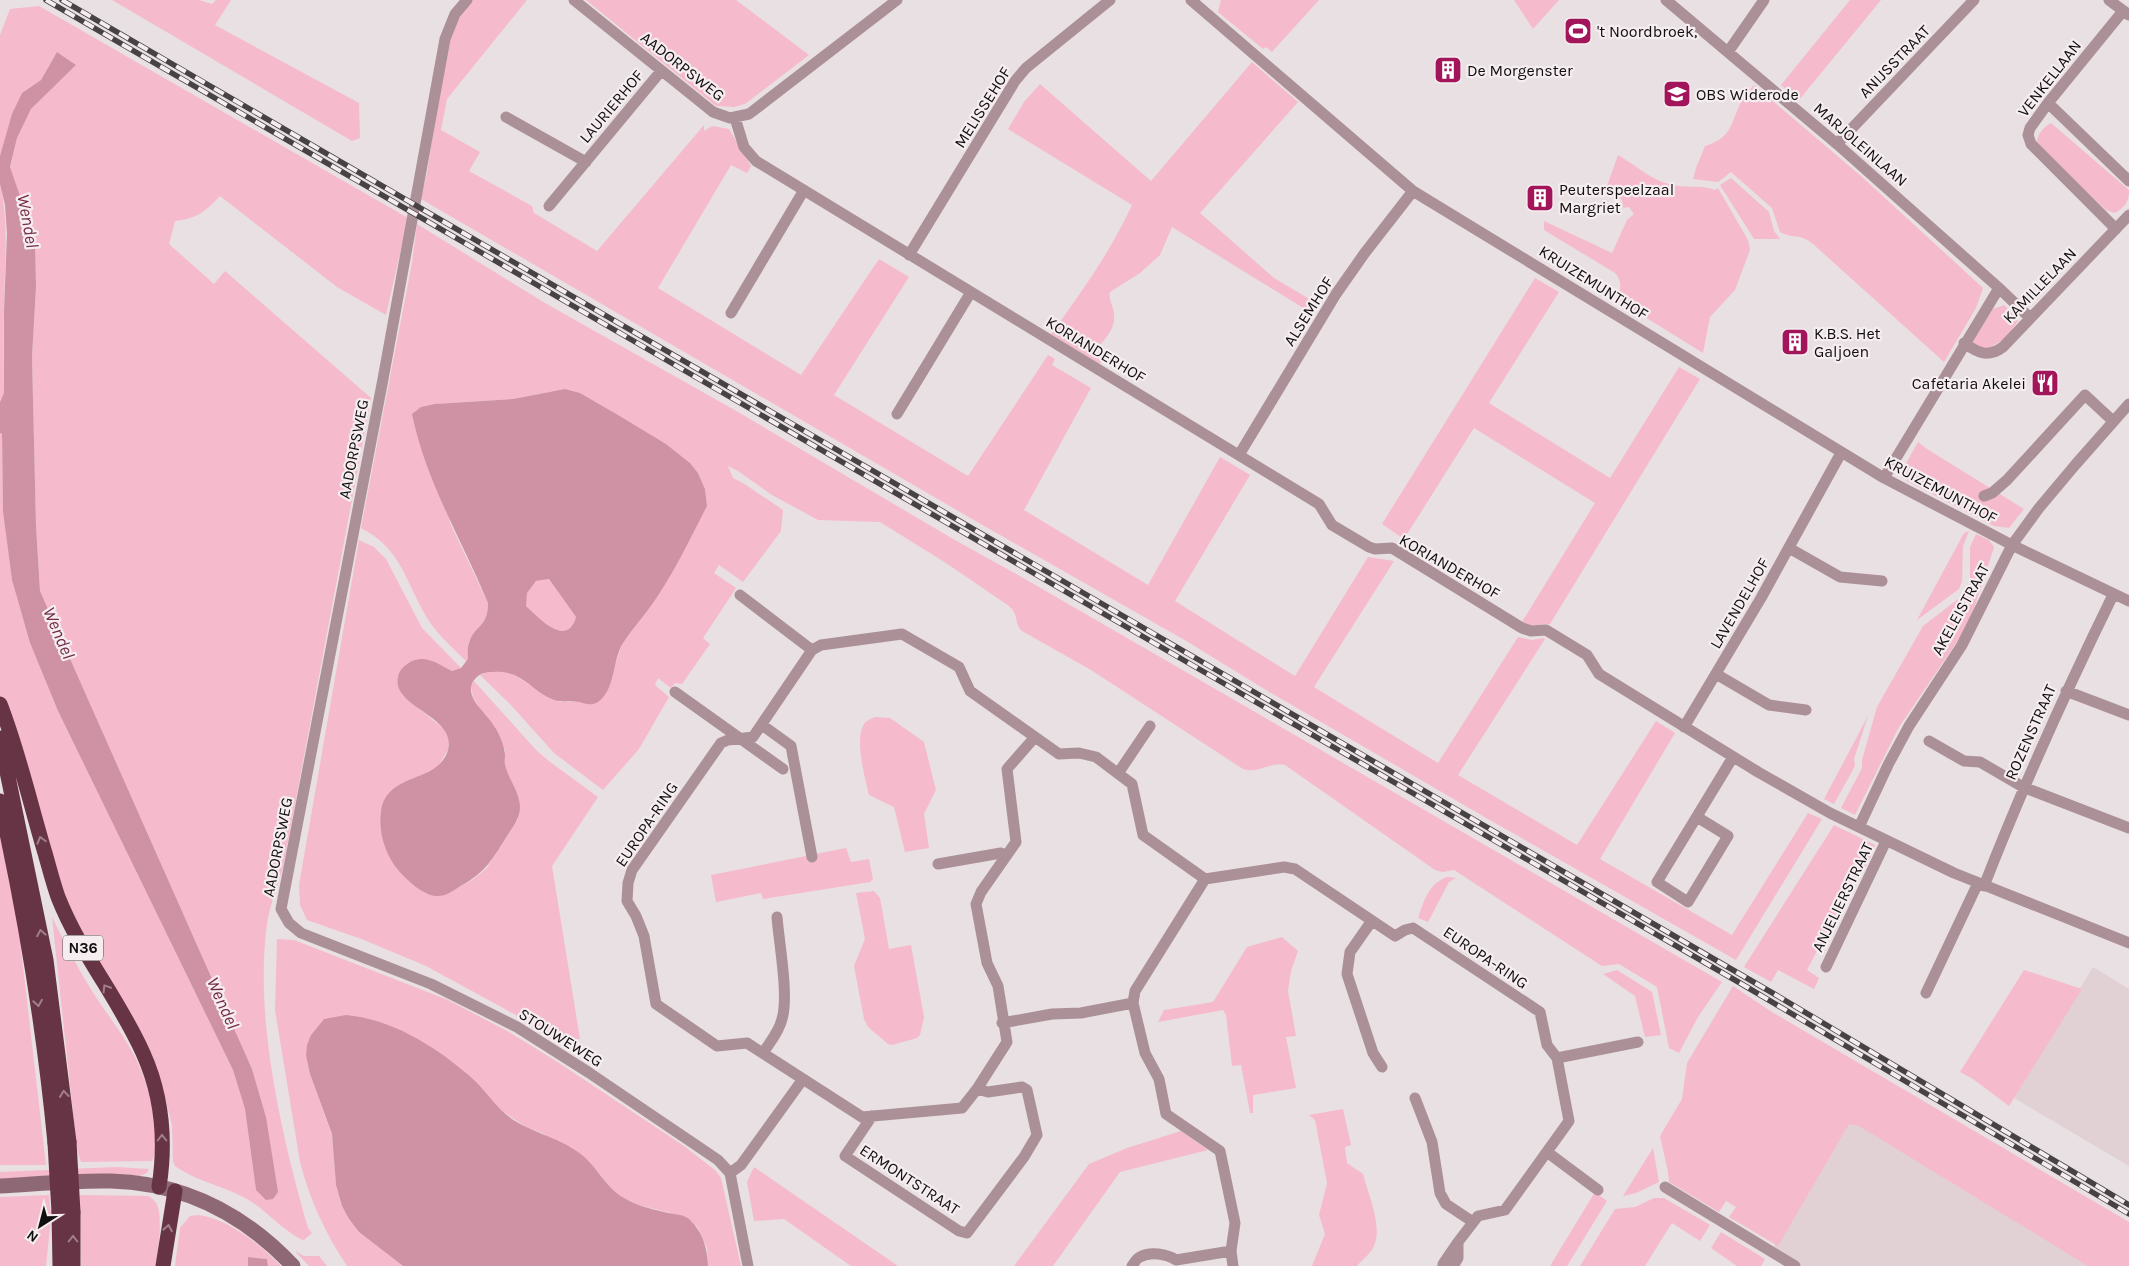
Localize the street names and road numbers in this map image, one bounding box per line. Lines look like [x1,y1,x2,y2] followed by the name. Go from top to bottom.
[1855,21,1934,102] street label: ANIJSSTRAAT
[637,28,728,105] street label: AADORPSWEG
[2014,36,2085,120] street label: VENKELLAAN
[950,63,1015,151] street label: MELISSEHOF
[575,66,647,147] street label: LAURIERHOF
[1810,98,1911,190] street label: MARJOLEINLAAN
[1536,241,1652,324] street label: KRUIZEMUNTHOF
[1999,244,2080,327] street label: KAMILLELAAN
[1280,273,1337,349] street label: ALSEMHOF
[1042,312,1149,387] street label: KORIANDERHOF
[335,398,372,501] street label: AADORPSWEG
[1881,452,2001,527] street label: KRUIZEMUNTHOF
[1396,530,1504,603] street label: KORIANDERHOF
[1706,555,1773,652] street label: LAVENDELHOF
[1927,560,1993,658] street label: AKELEISTRAAT
[2001,681,2060,783] street label: ROZENSTRAAT
[611,778,682,870] street label: EUROPA-RING
[259,796,296,899] street label: AADORPSWEG
[1808,839,1877,955] street label: ANJELIERSTRAAT
[1440,922,1532,993] street label: EUROPA-RING
[63,936,103,960] road number: N36
[515,1004,606,1071] street label: STOUWEWEG
[856,1140,963,1219] street label: ERMONTSTRAAT

